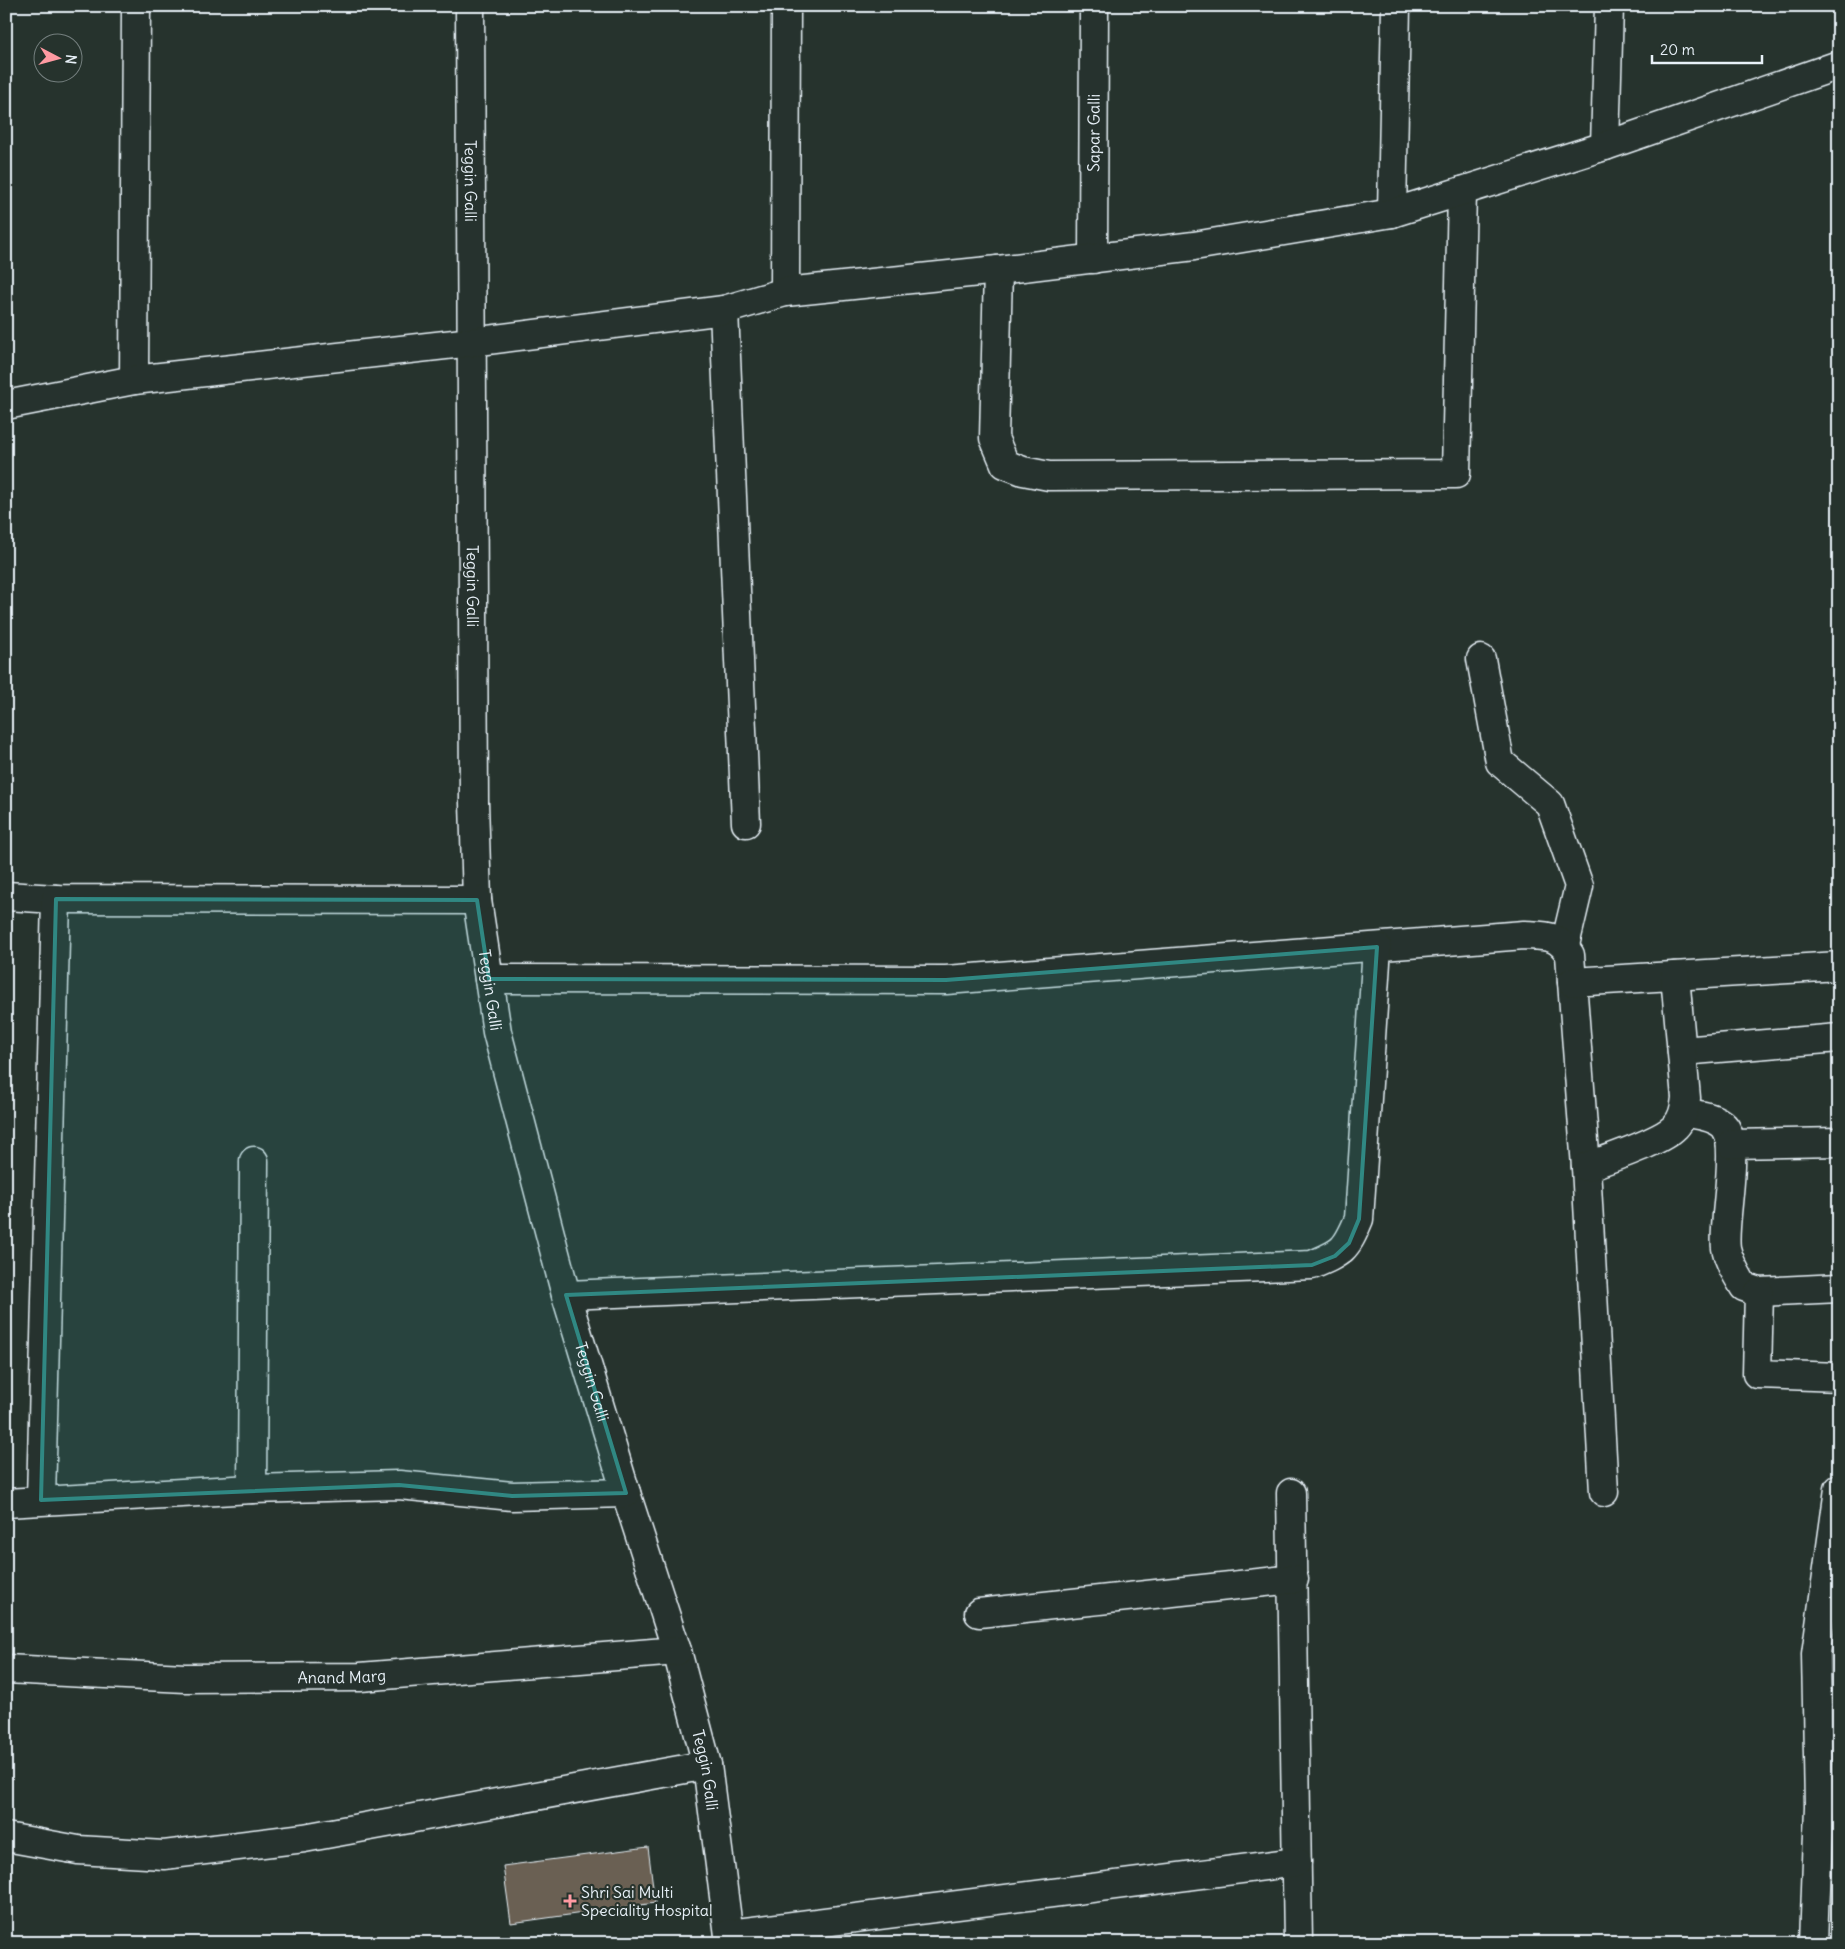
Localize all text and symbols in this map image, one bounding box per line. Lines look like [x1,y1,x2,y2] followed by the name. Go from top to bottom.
[32,32,82,82] north arrow
[1652,32,1762,64] scale bar
[1660,40,1695,59] text: 20 m
[61,54,80,65] text: N
[1083,94,1104,172] street label: Sapar Galli
[461,140,481,222] street label: Teggin Galli
[463,545,483,627] street label: Teggin Galli
[475,948,507,1032] street label: Teggin Galli
[571,1340,614,1424] street label: Teggin Galli
[297,1665,387,1687] street label: Anand Marg
[688,1727,723,1812] street label: Teggin Galli
[581,1882,713,1920] place label: Shri Sai Multi Speciality Hospital
[563,1894,577,1908] marker: Shri Sai Multi Speciality Hospital

